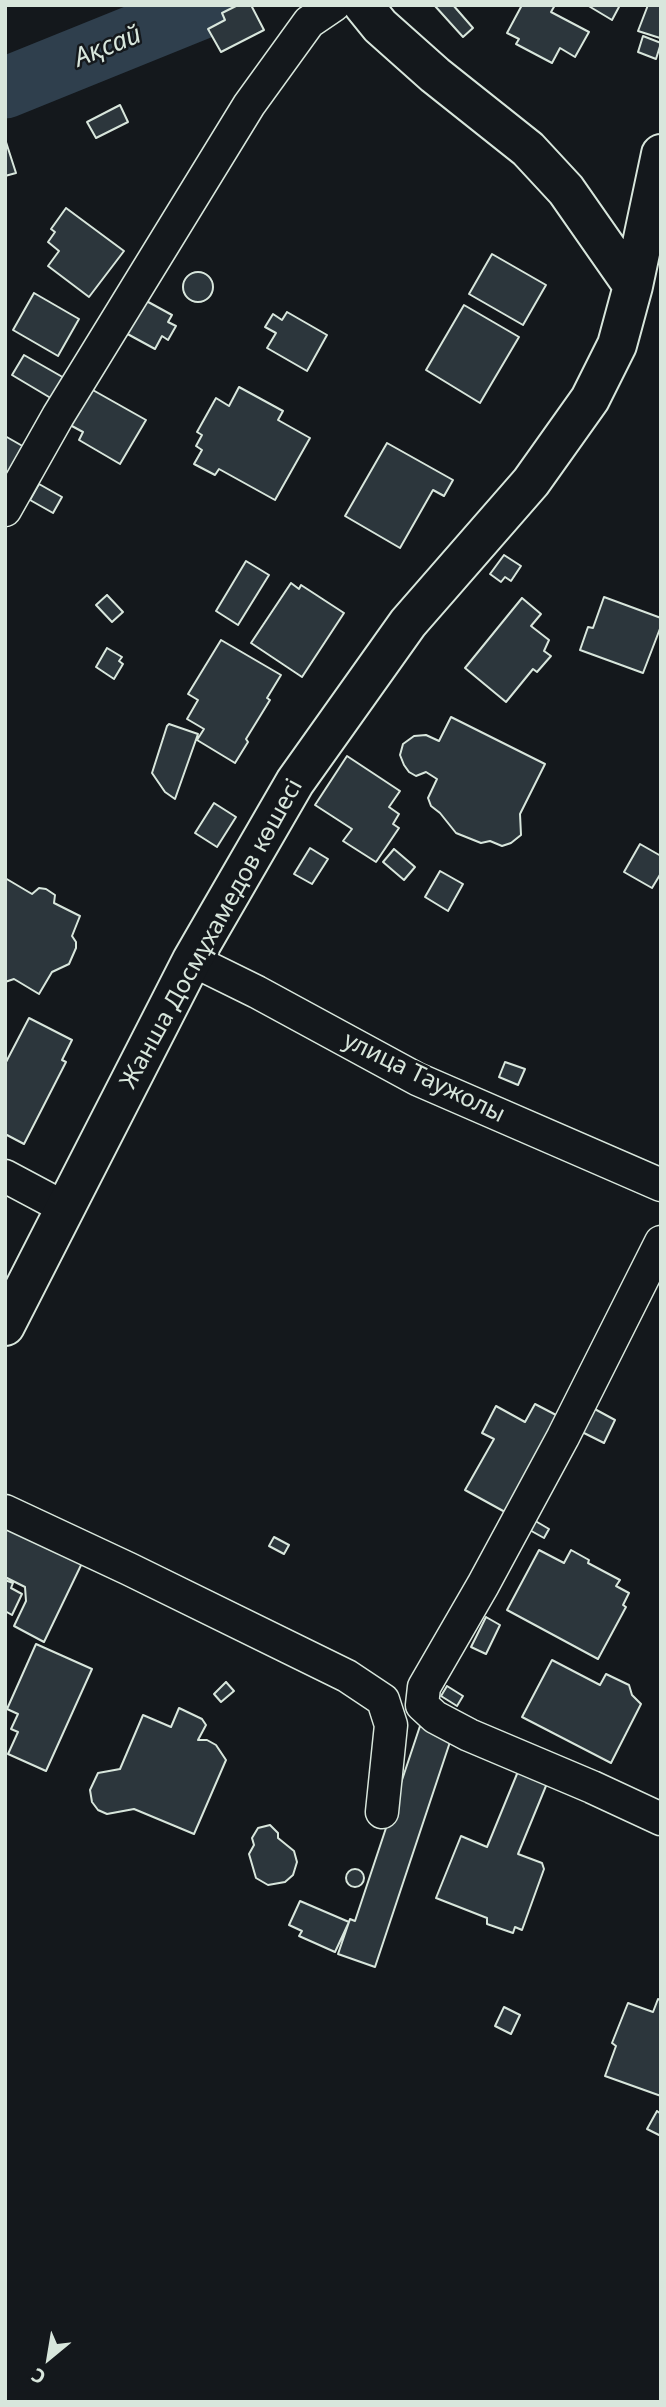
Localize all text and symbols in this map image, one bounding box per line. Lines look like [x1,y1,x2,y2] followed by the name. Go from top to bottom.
[70,20,146,74] water label: Ақсай
[115,774,309,1094] street label: Жанша Досмұхамедов көшесі
[338,1026,510,1130] street label: улица Таужолы
[14,2323,84,2393] north arrow
[27,2362,50,2391] text: С

